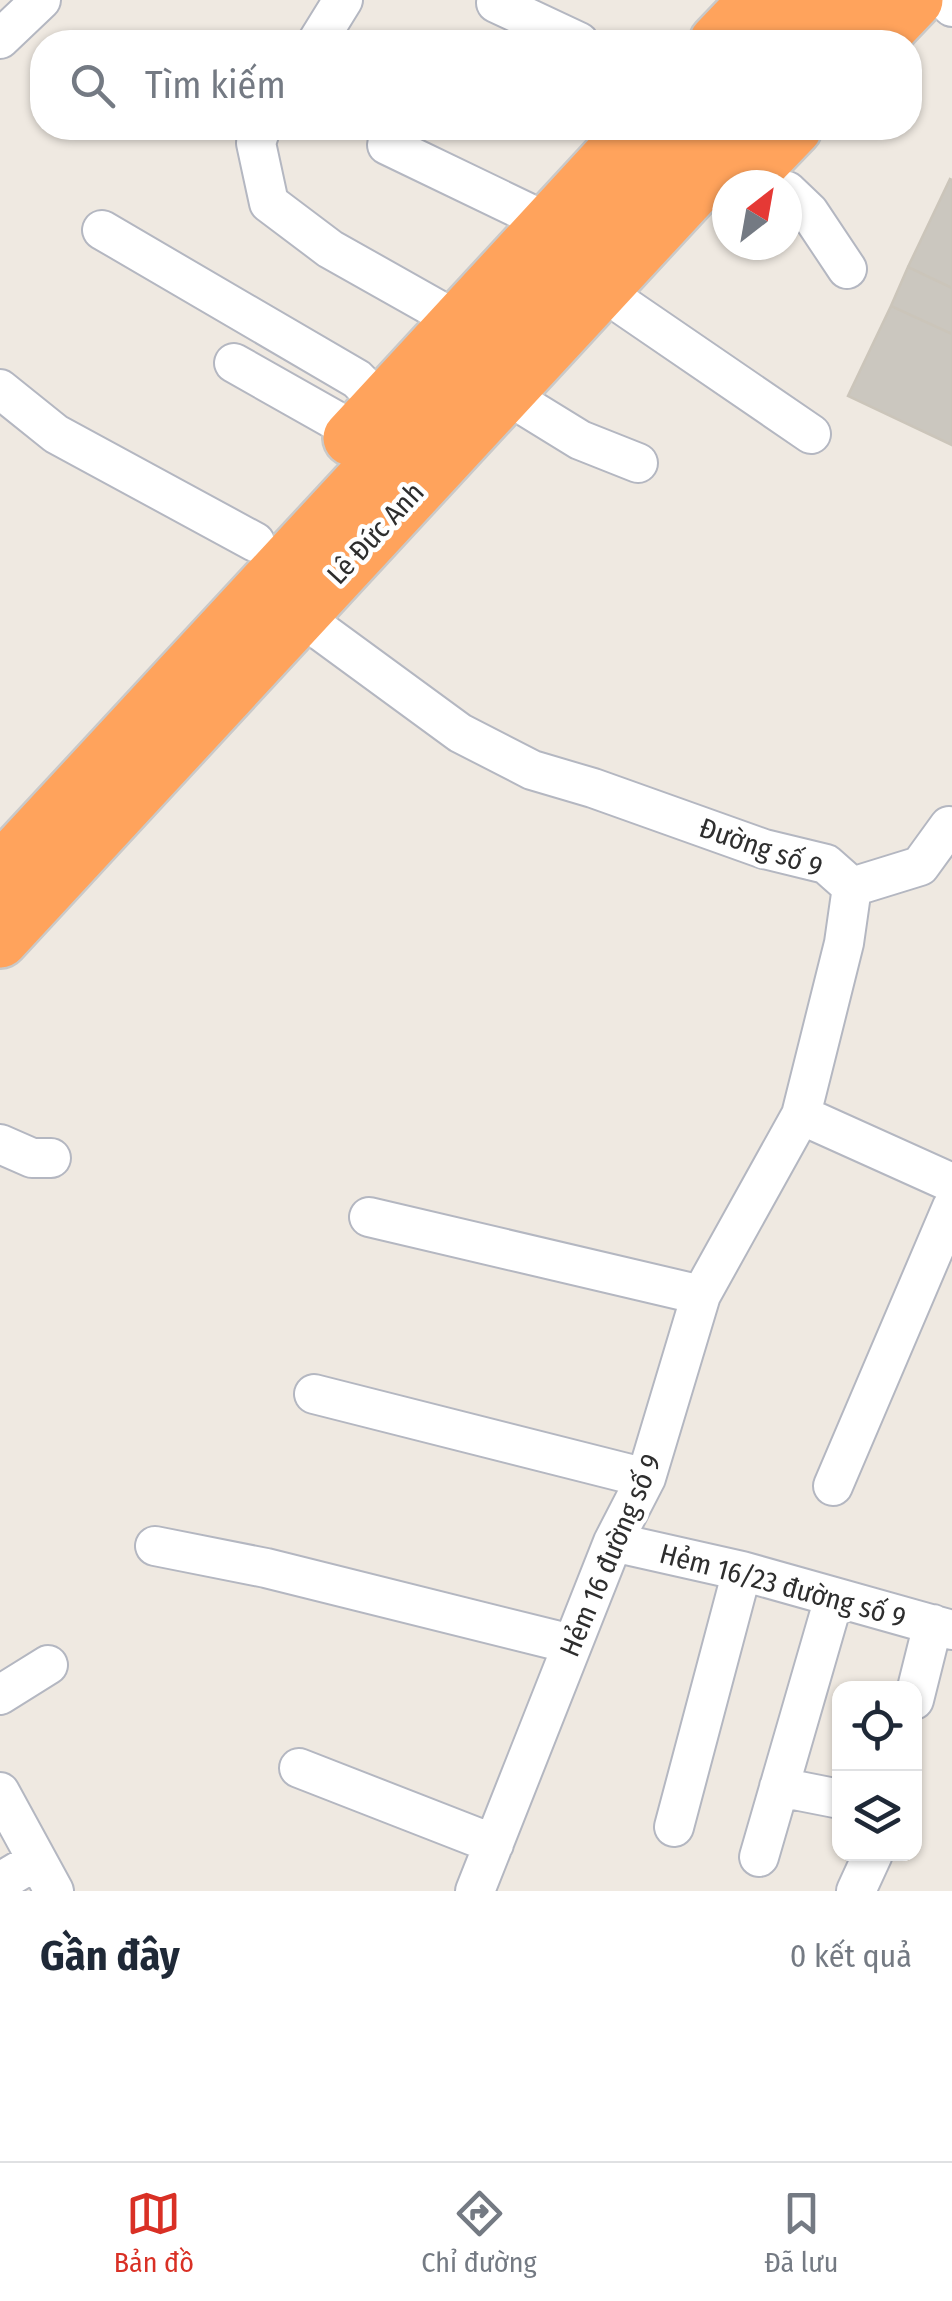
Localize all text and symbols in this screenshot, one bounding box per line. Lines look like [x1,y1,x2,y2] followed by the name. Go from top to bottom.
[30,30,922,140] search box
[65,58,120,113] icon: search
[145,62,286,108] text: Tìm kiếm
[712,170,802,260] north arrow
[320,476,431,591] street label: Lê Đức Anh
[695,811,827,884] street label: Đường số 9
[553,1449,668,1661] street label: Hẻm 16 đường số 9
[656,1537,909,1634] street label: Hẻm 16/23 đường số 9
[832,1681,922,1861] map controls
[832,1681,922,1771] button: locate
[832,1771,922,1861] button: layers
[40,1931,180,1981] text: Gần đây
[790,1937,912,1975] text: 0 kết quả
[114,2186,194,2279] tab: Bản đồ
[421,2186,537,2279] tab: Chỉ đường
[764,2186,838,2279] tab: Đã lưu

